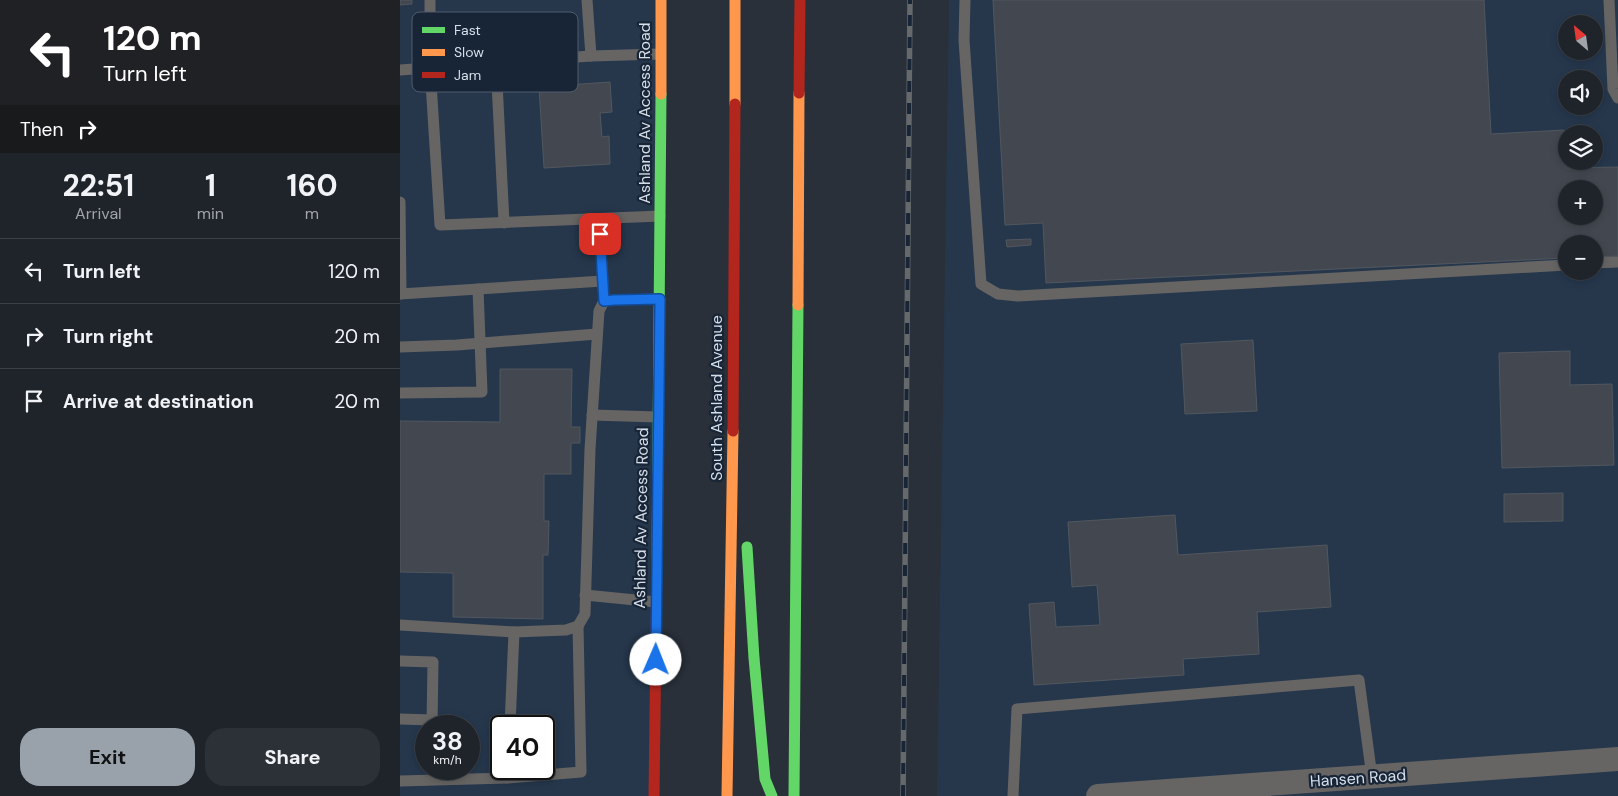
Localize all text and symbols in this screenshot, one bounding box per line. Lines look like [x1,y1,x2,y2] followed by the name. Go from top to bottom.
[412,12,578,92] legend
[103,15,202,61] text: 120 m
[1558,15,1602,60] north arrow
[1558,15,1603,280] map controls
[20,20,85,85] icon: left
[454,21,481,39] text: Fast
[634,22,655,204] street label: Ashland Av Access Road
[454,43,484,61] text: Slow
[103,59,187,88] text: Turn left
[454,66,481,84] text: Jam
[1558,70,1603,115] button: sound
[73,115,101,143] icon: right
[20,117,63,142] text: Then
[1558,125,1603,170] button: layers
[62,166,134,205] text: 22:51
[205,166,216,205] text: 1
[286,166,338,205] text: 160
[1558,180,1603,225] button: +
[75,203,122,224] text: Arrival
[197,203,224,224] text: min
[305,203,319,224] text: m
[579,213,621,255] pin
[586,220,614,248] icon: arrive
[1558,235,1603,280] button: −
[20,257,48,285] icon: left
[63,259,141,284] text: Turn left
[328,259,380,284] text: 120 m
[706,315,727,481] street label: South Ashland Avenue
[20,322,48,350] icon: right
[63,324,153,349] text: Turn right
[334,324,380,349] text: 20 m
[20,387,48,415] icon: arrive
[63,389,254,414] text: Arrive at destination
[334,389,380,414] text: 20 m
[629,427,653,609] street label: Ashland Av Access Road
[629,633,681,685] position arrow
[490,715,555,780] speed limit sign: 40
[432,725,463,758] text: 38
[20,728,195,786] button: Exit
[205,728,380,786] button: Share
[433,752,462,768] text: km/h
[1309,764,1407,792] street label: Hansen Road

